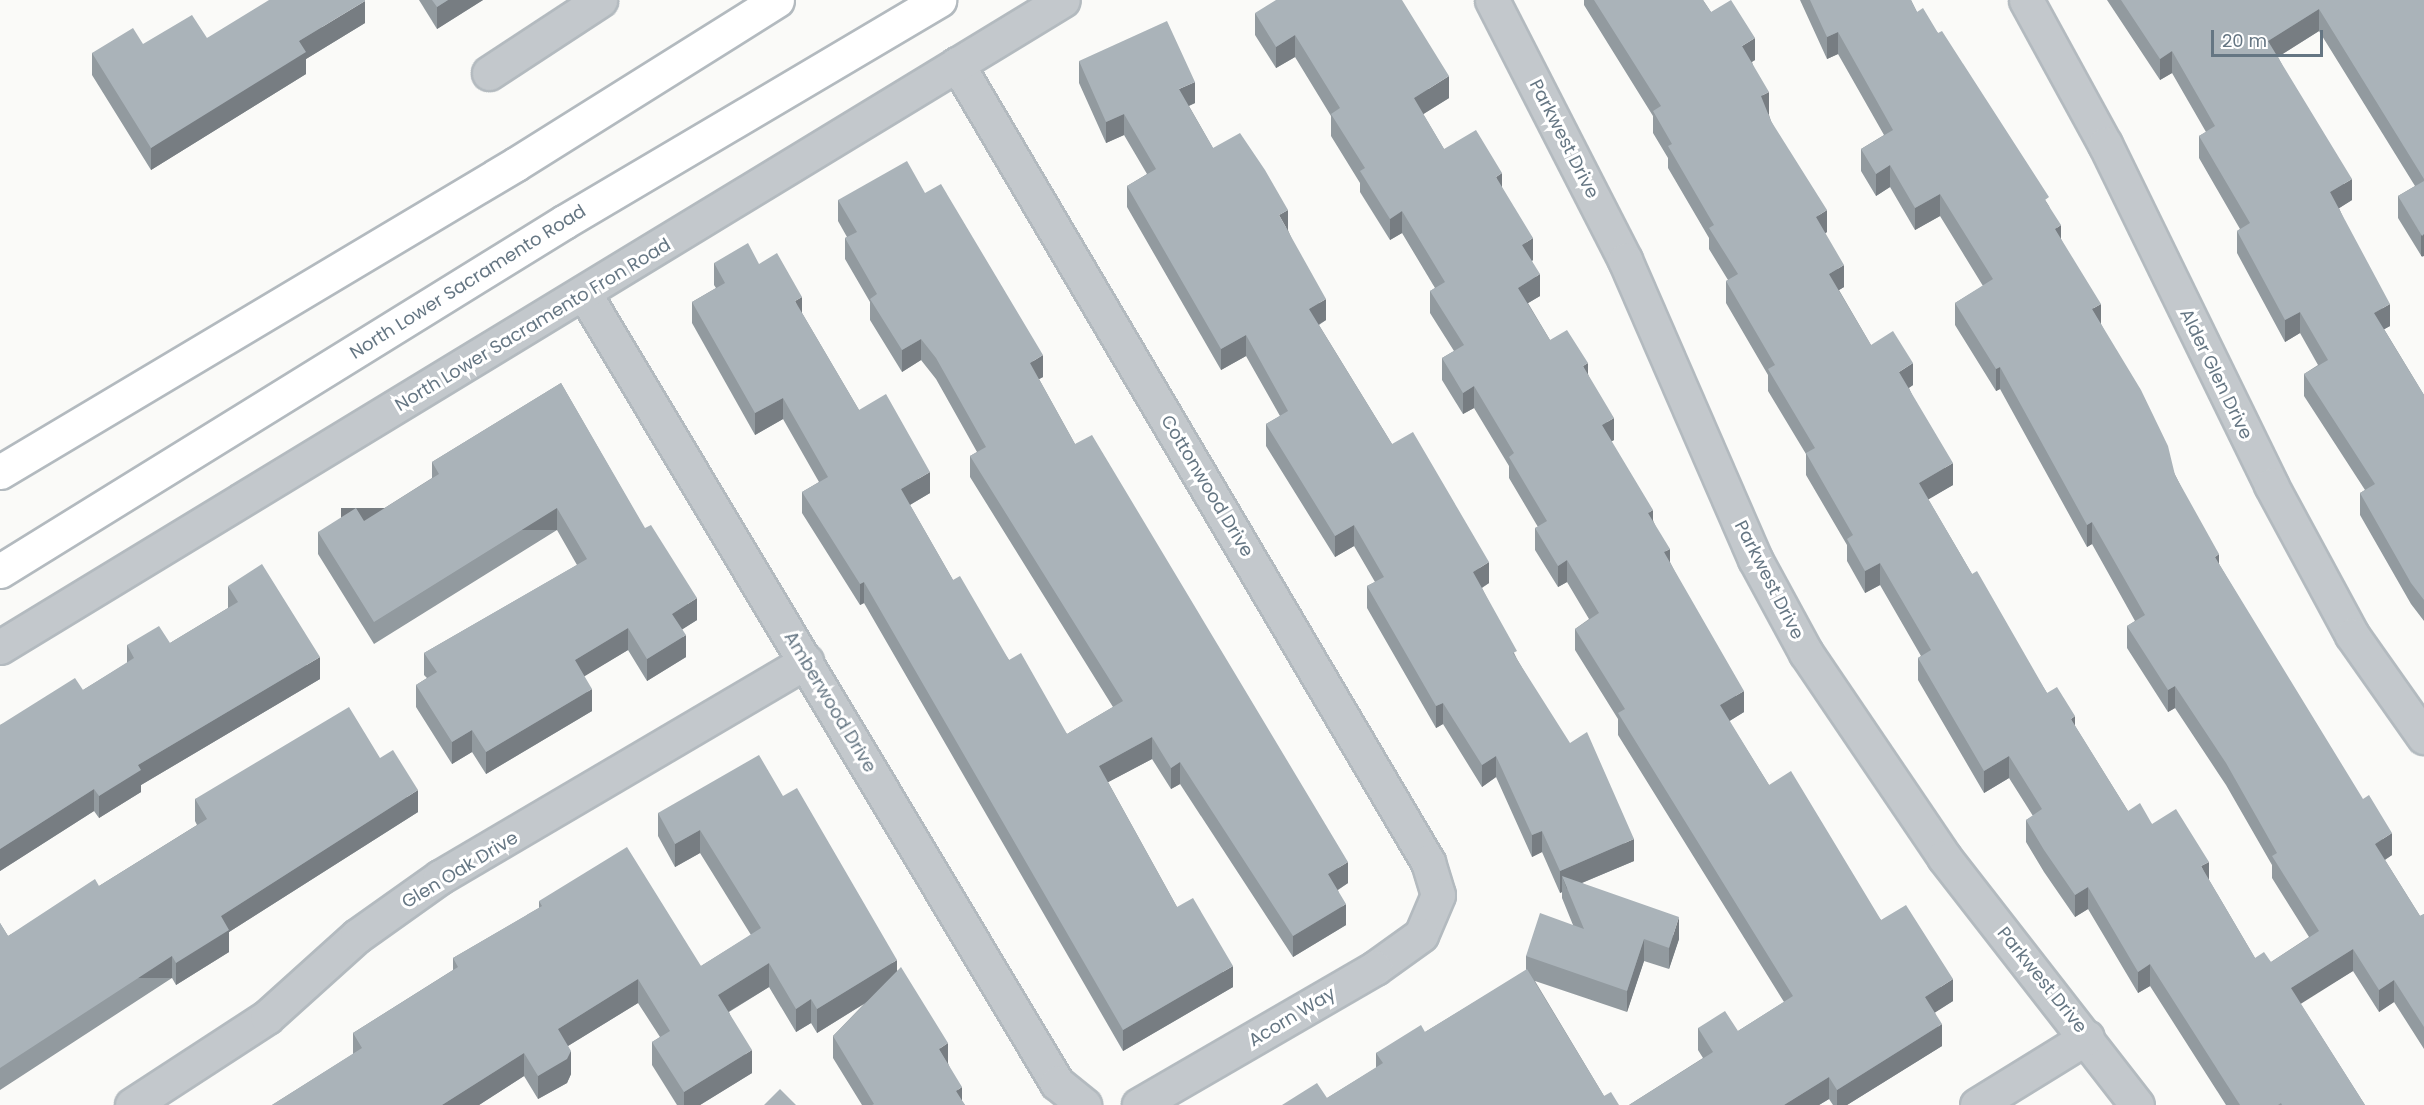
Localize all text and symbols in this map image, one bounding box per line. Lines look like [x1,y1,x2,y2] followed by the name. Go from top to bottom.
[2214,18,2326,56] scale bar
[2222,28,2267,53] text: 20 m
[1525,76,1603,202] street label: Parkwest Drive
[346,200,590,364] street label: North Lower Sacramento Road
[391,234,675,416] street label: North Lower Sacramento Fron Road
[2175,305,2257,443] street label: Alder Glen Drive
[1156,411,1258,561] street label: Cottonwood Drive
[1730,517,1808,643] street label: Parkwest Drive
[779,628,881,776] street label: Amberwood Drive
[398,827,522,913] street label: Glen Oak Drive
[1993,923,2091,1037] street label: Parkwest Drive
[1245,983,1339,1051] street label: Acorn Way

